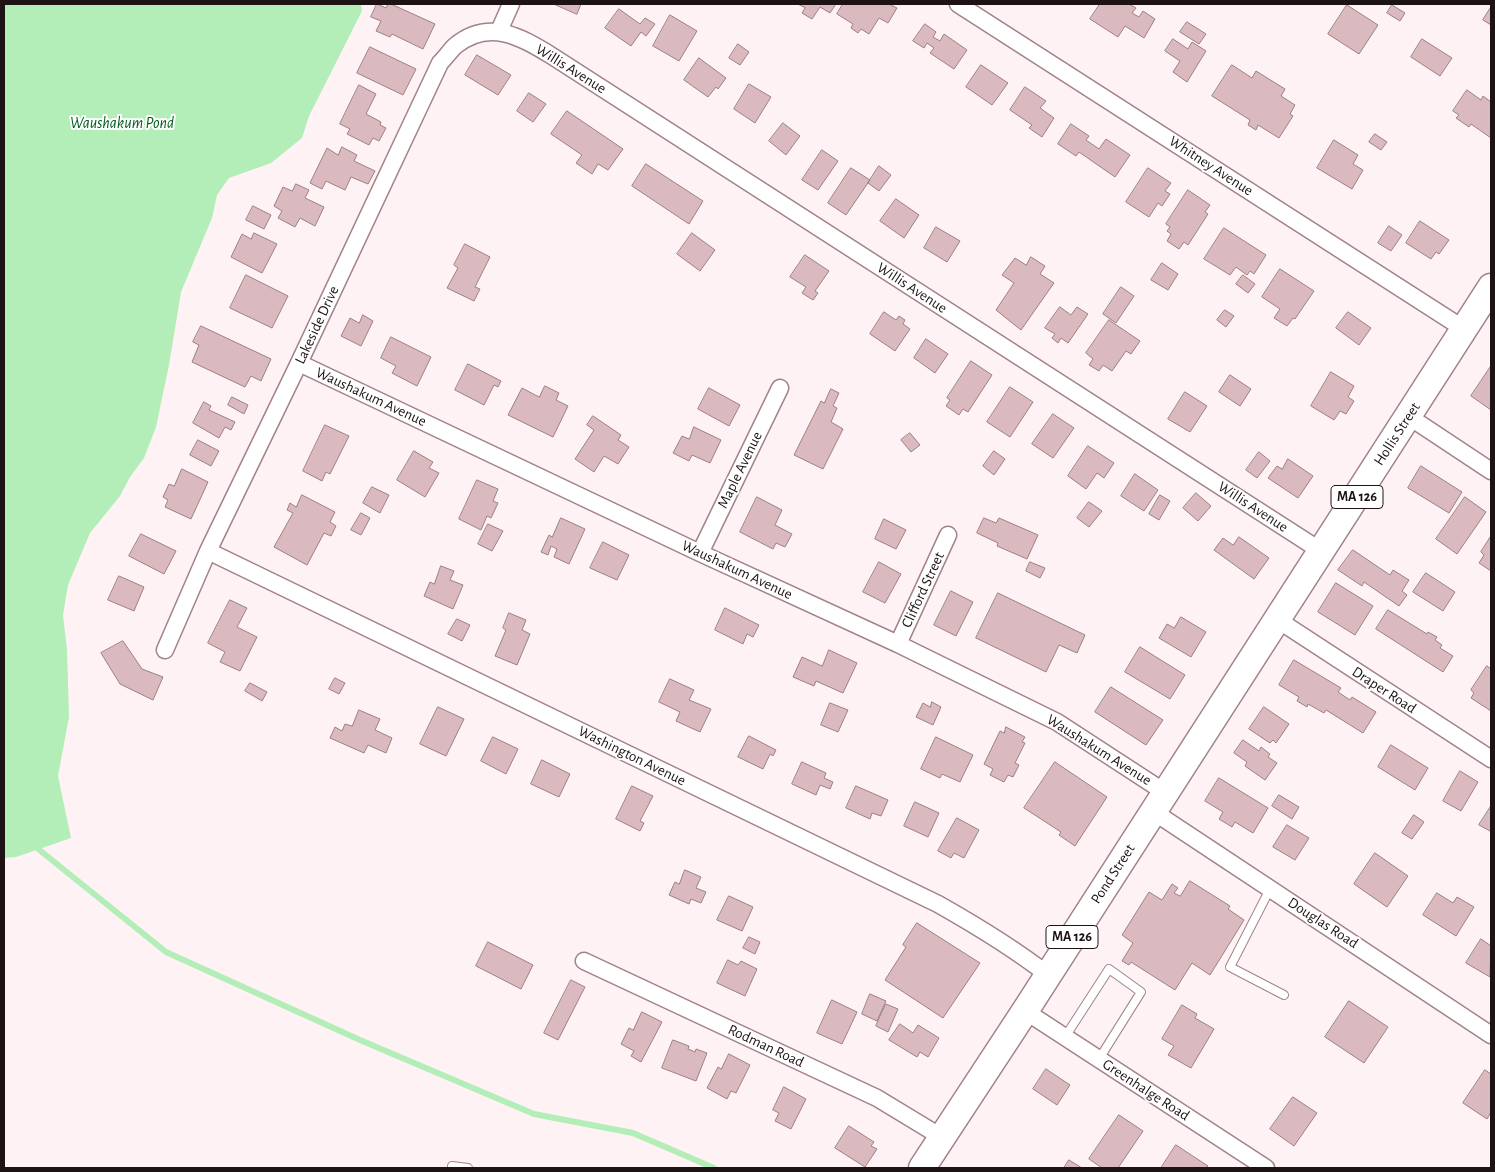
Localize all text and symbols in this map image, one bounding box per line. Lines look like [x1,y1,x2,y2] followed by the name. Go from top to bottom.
[532,40,610,98] street label: Willis Avenue
[70,113,174,133] water label: Waushakum Pond
[1166,132,1256,200] street label: Whitney Avenue
[874,259,950,317] street label: Willis Avenue
[291,283,343,367] street label: Lakeside Drive
[313,363,429,431] street label: Waushakum Avenue
[1370,399,1424,469] street label: Hollis Street
[714,429,766,511] street label: Maple Avenue
[1215,478,1291,536] street label: Willis Avenue
[1331,486,1383,508] road number: MA 126
[679,536,795,604] street label: Waushakum Avenue
[898,549,948,631] street label: Clifford Street
[1348,663,1420,717] street label: Draper Road
[1043,711,1155,789] street label: Waushakum Avenue
[575,722,689,790] street label: Washington Avenue
[1087,841,1139,907] street label: Pond Street
[1284,894,1362,952] street label: Douglas Road
[1046,926,1098,949] road number: MA 126
[725,1021,807,1071] street label: Rodman Road
[1099,1055,1193,1125] street label: Greenhalge Road

